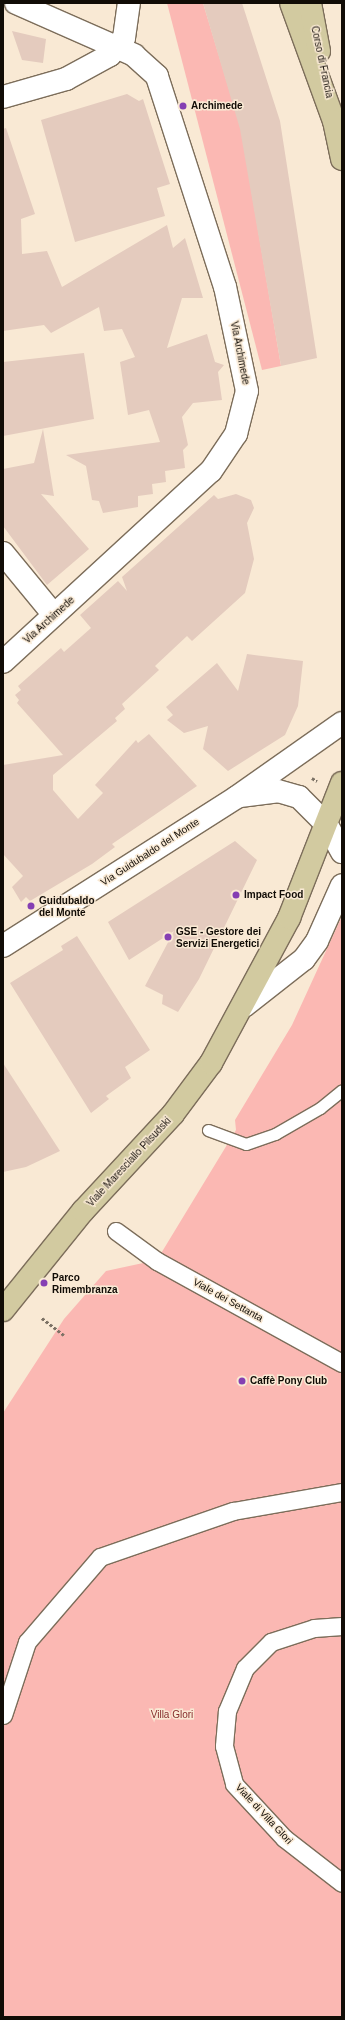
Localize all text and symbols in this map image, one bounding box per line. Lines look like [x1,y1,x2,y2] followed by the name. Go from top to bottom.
[309,25,335,99] street label: Corso di Francia
[191,100,243,112] place label: Archimede
[178,101,188,111] marker: Archimede
[228,320,252,386] street label: Via Archimede
[21,594,77,646] street label: Via Archimede
[99,816,201,888] street label: Via Guidubaldo del Monte
[244,889,303,901] place label: Impact Food
[231,890,241,900] marker: Impact Food
[39,894,95,918] place label: Guidubaldo del Monte
[26,901,36,911] marker: Guidubaldo del Monte
[176,925,261,948] place label: GSE - Gestore dei Servizi Energetici
[163,932,173,942] marker: GSE - Gestore dei Servizi Energetici
[84,1115,174,1209] street label: Viale Maresciallo Pilsudski
[52,1271,118,1294] place label: Parco Rimembranza
[191,1276,265,1324] street label: Viale dei Settanta
[39,1278,49,1288] marker: Parco Rimembranza
[250,1375,327,1387] place label: Caffè Pony Club
[237,1376,247,1386] marker: Caffè Pony Club
[151,1709,193,1721] park label: Villa Glori
[233,1781,295,1847] street label: Viale di Villa Glori

